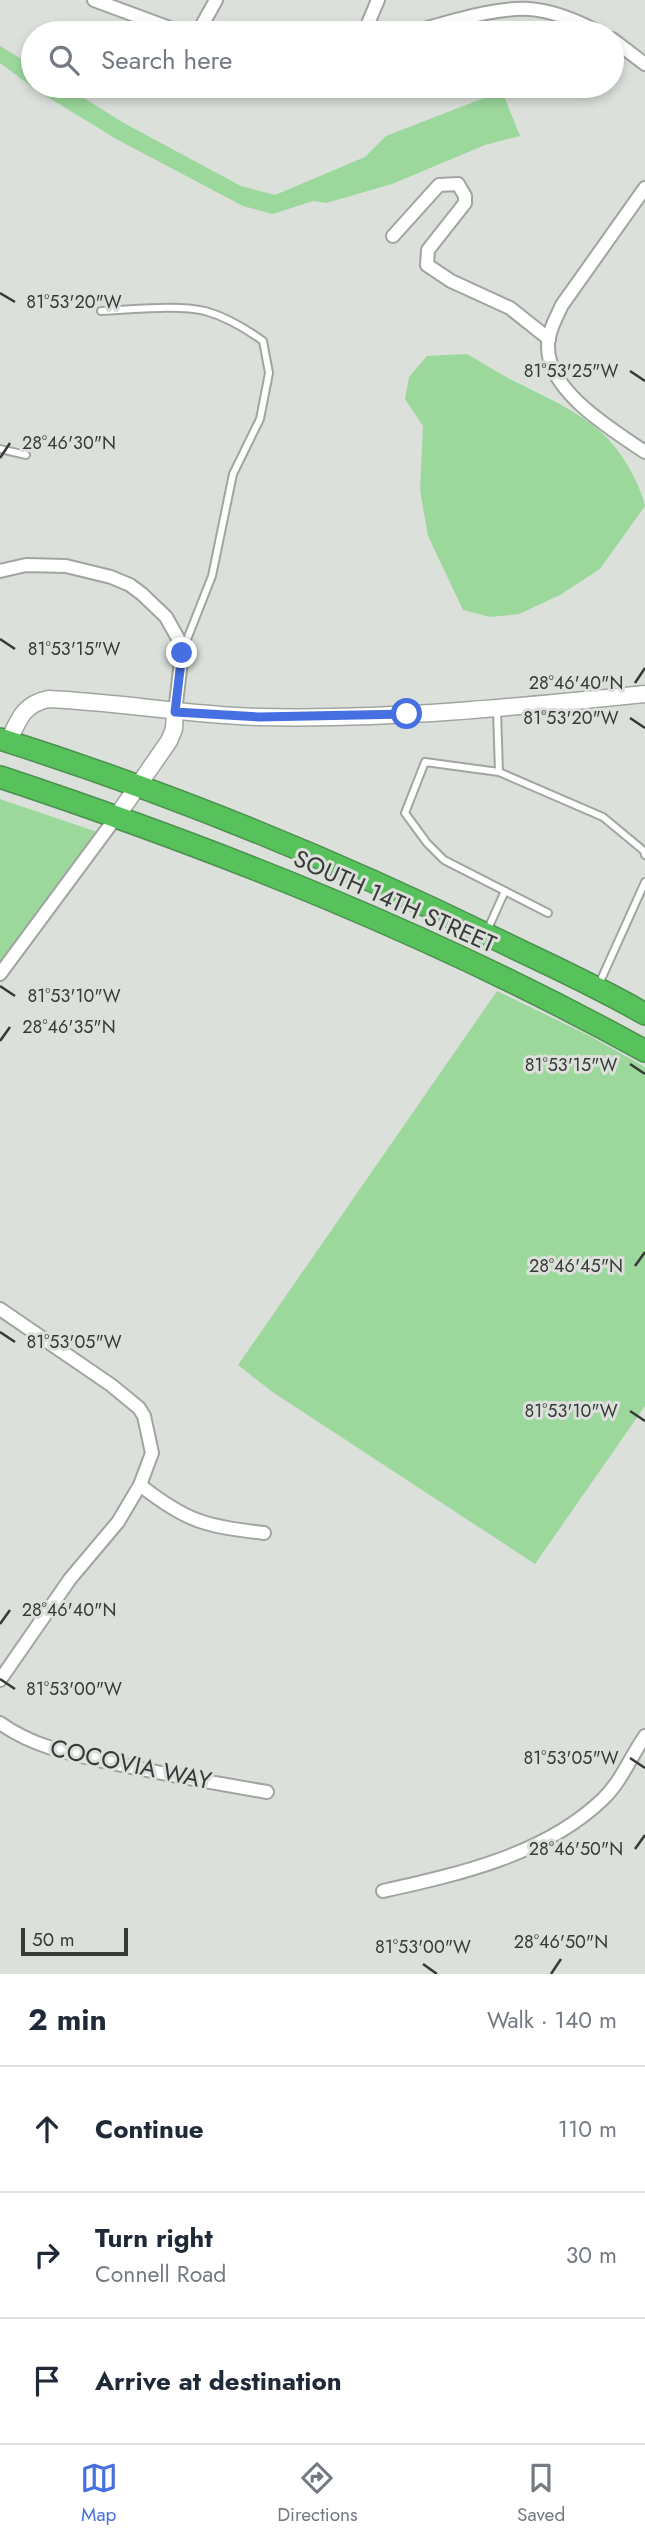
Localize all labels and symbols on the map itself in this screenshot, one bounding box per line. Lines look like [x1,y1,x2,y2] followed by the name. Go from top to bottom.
[26,289,122,315] text: 81°53'20"W
[524,358,618,384] text: 81°53'25"W
[22,430,116,456] text: 28°46'30"N
[28,636,120,662] text: 81°53'15"W
[166,637,197,668] route end
[529,670,623,696] text: 28°46'40"N
[391,698,422,729] route start
[523,705,619,731] text: 81°53'20"W
[288,841,502,961] street label: SOUTH 14TH STREET
[27,983,121,1009] text: 81°53'10"W
[22,1014,116,1040] text: 28°46'35"N
[525,1052,617,1078] text: 81°53'15"W
[529,1253,623,1279] text: 28°46'45"N
[26,1329,122,1355] text: 81°53'05"W
[524,1398,618,1424] text: 81°53'10"W
[22,1597,116,1623] text: 28°46'40"N
[26,1676,122,1702] text: 81°53'00"W
[47,1730,215,1798] street label: COCOVIA WAY
[523,1745,619,1771] text: 81°53'05"W
[529,1836,623,1862] text: 28°46'50"N
[21,1925,128,1957] scale bar
[514,1929,608,1955] text: 28°46'50"N
[375,1934,471,1960] text: 81°53'00"W

